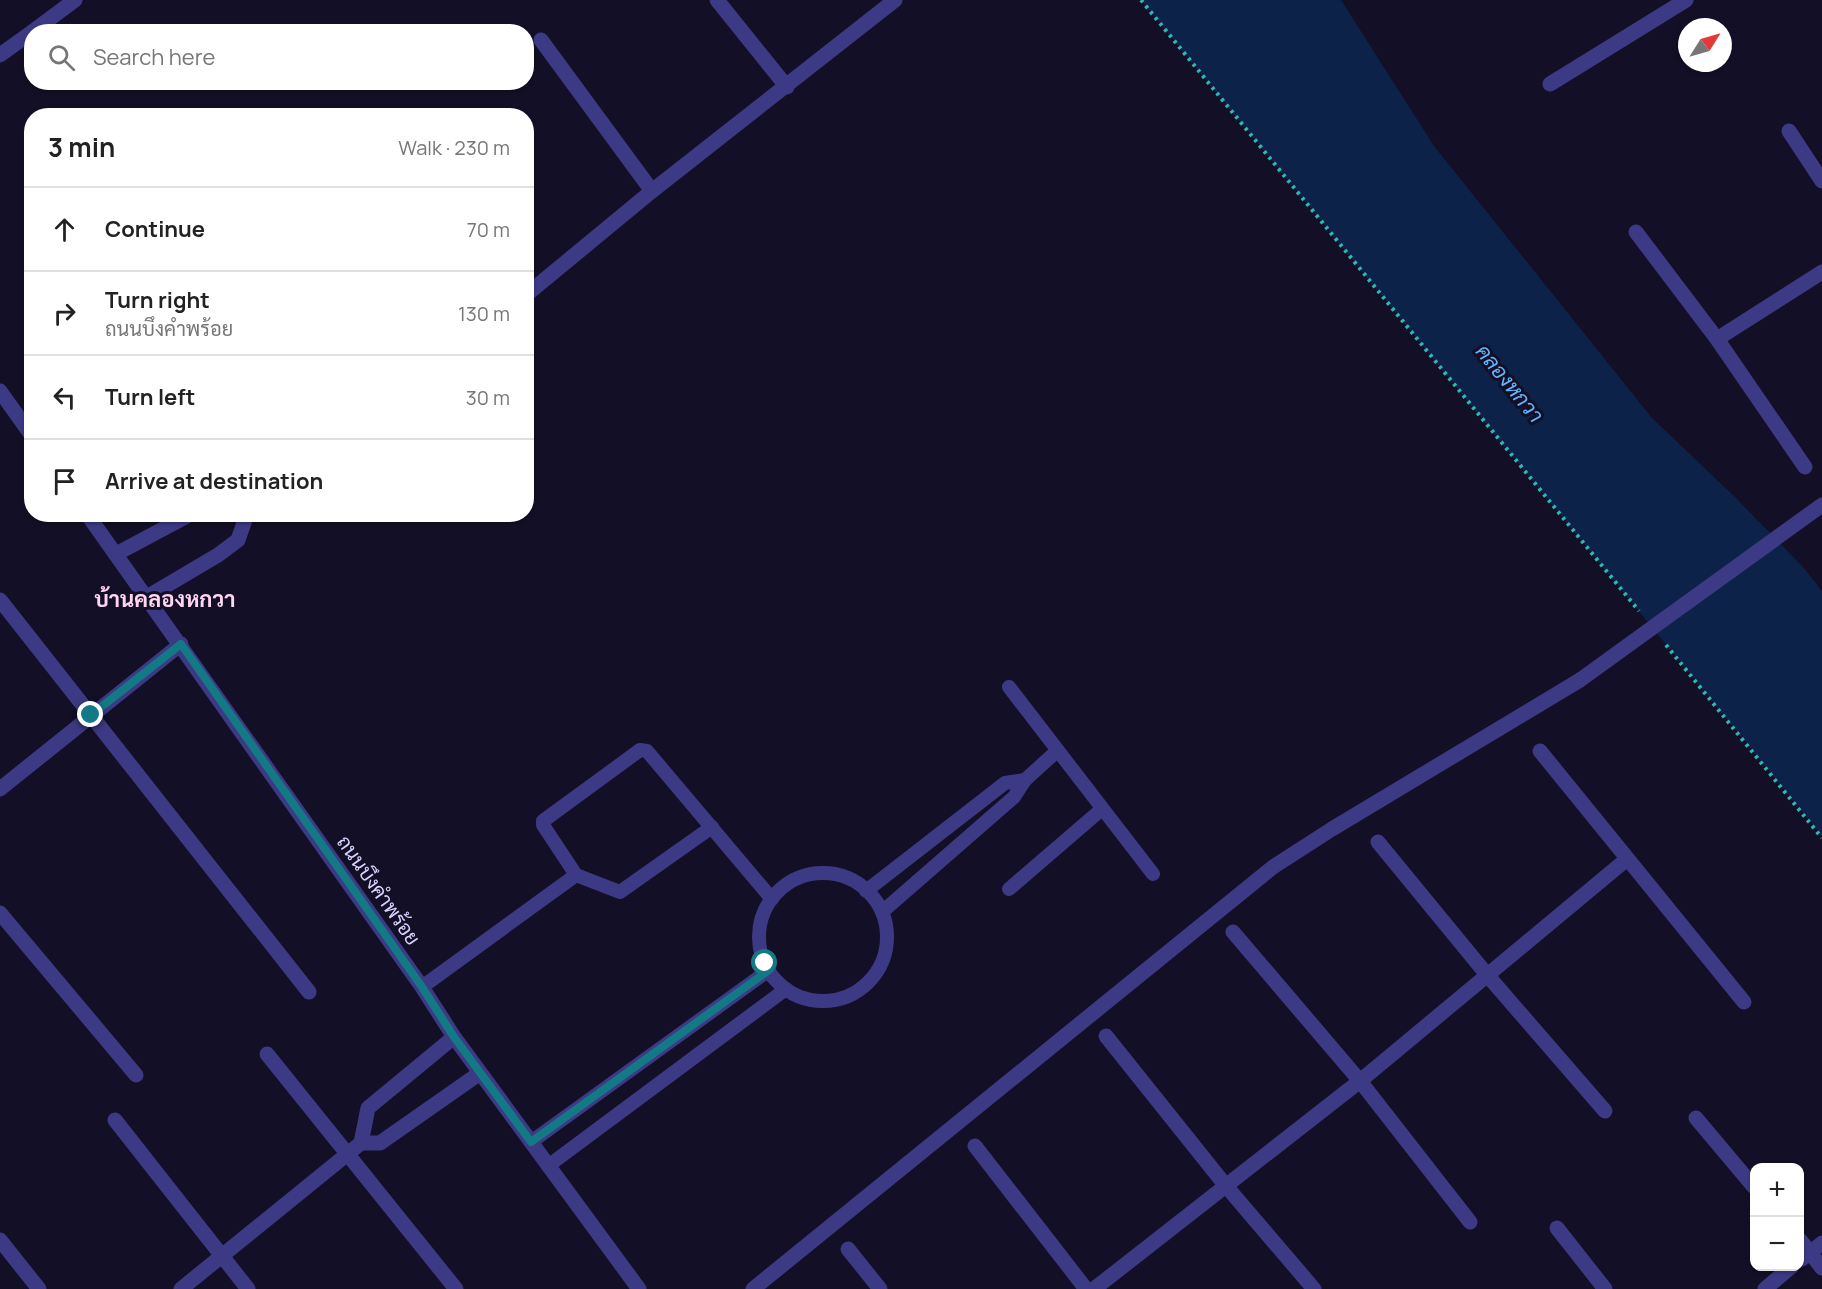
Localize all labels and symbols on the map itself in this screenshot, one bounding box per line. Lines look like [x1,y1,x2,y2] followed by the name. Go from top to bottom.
[1678,18,1732,72] north arrow
[1470,338,1550,428] water label: คลองหกวา
[95,584,235,614] district label: บ้านคลองหกวา
[77,701,103,727] route end
[331,830,427,950] street label: ถนนบึงคำพร้อย
[751,949,777,975] route start

